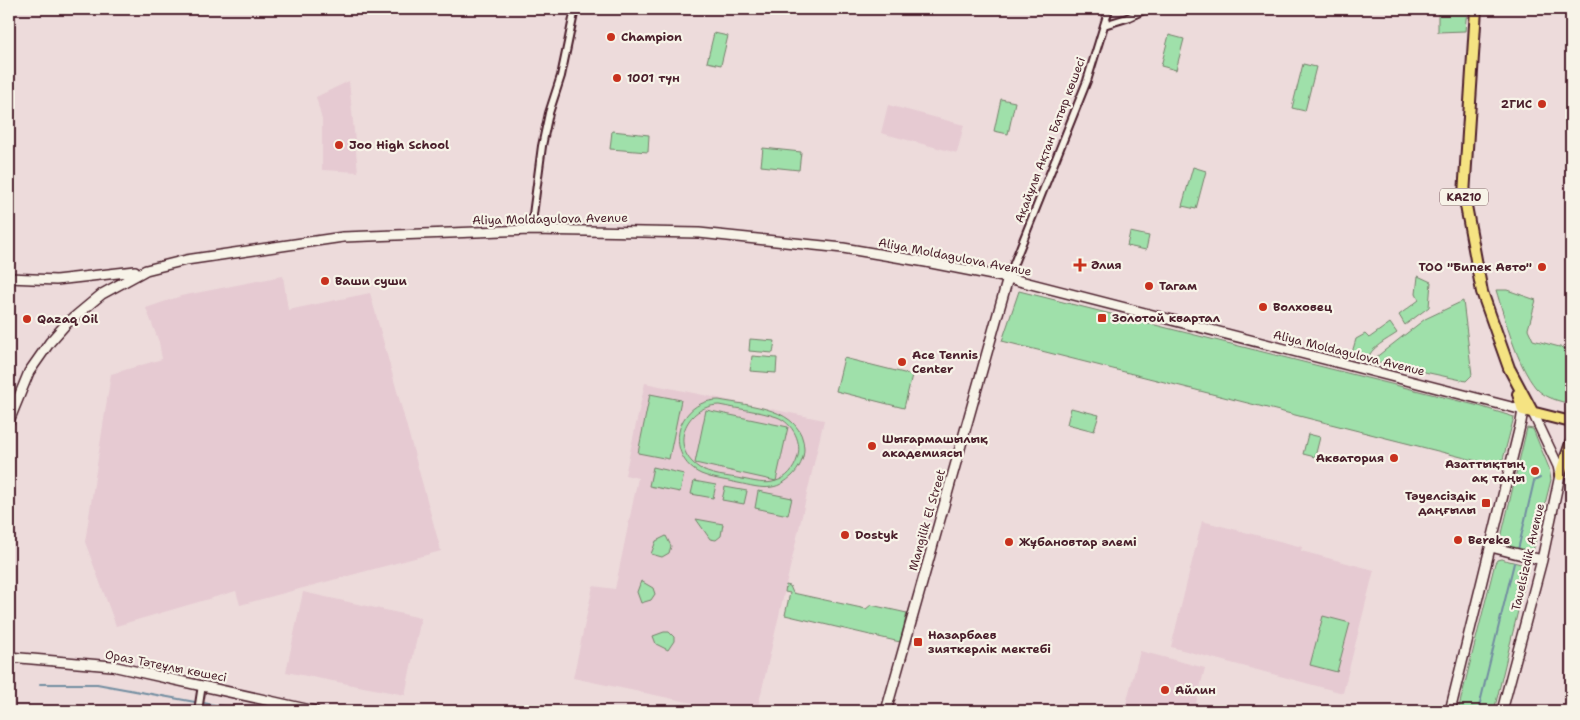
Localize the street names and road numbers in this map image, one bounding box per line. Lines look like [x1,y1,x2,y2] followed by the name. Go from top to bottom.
[1011,55,1089,225] street label: Ақайұлы Ақтан Батыр көшесі
[1440,188,1488,206] road number: KAZ10
[472,210,628,228] street label: Aliya Moldagulova Avenue
[877,234,1033,280] street label: Aliya Moldagulova Avenue
[1271,326,1427,380] street label: Aliya Moldagulova Avenue
[905,467,949,573] street label: Mangilik El Street
[1508,501,1548,612] street label: Tauelsizdik Avenue
[104,646,228,686] street label: Ораз Тәтеұлы көшесі

